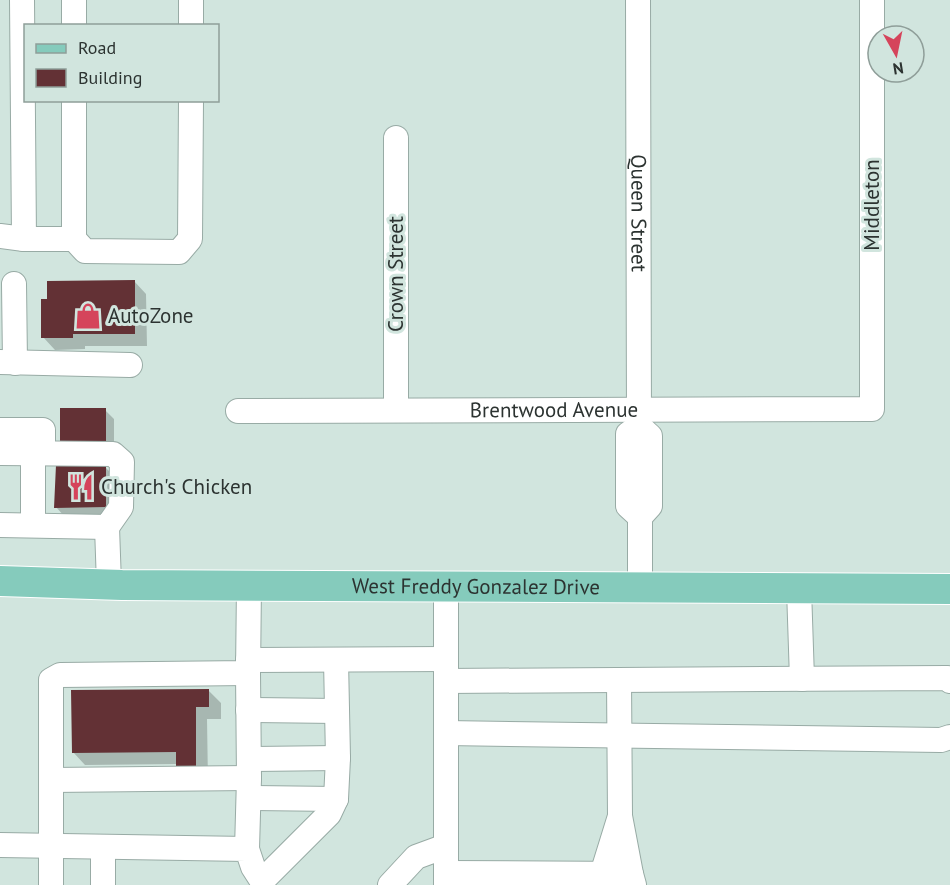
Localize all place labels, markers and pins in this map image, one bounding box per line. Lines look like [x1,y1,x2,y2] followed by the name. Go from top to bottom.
[73,301,103,331] shop icon: AutoZone
[108,302,194,329] place label: AutoZone
[66,472,96,502] restaurant icon: Church's Chicken
[101,473,252,500] place label: Church's Chicken

